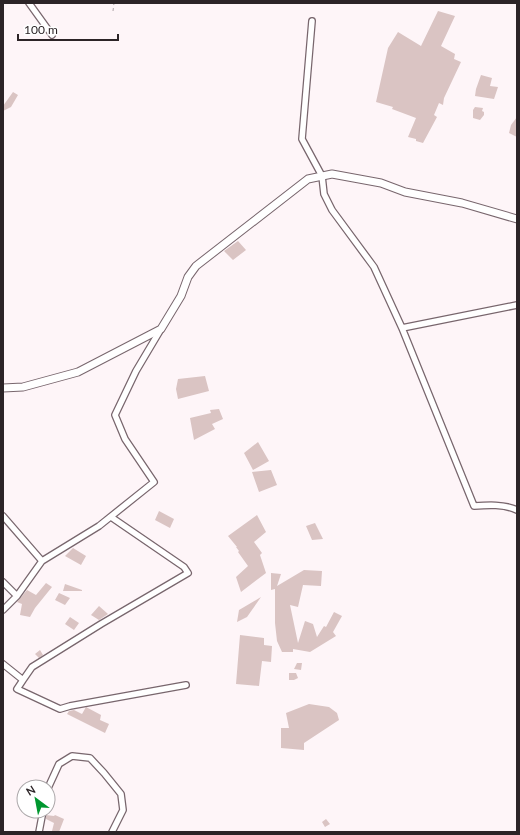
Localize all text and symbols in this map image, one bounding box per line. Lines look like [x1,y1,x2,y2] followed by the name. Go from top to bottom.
[18,16,118,42] scale bar
[24,22,58,37] text: 100 m
[16,779,56,819] north arrow
[23,782,37,798] text: N

